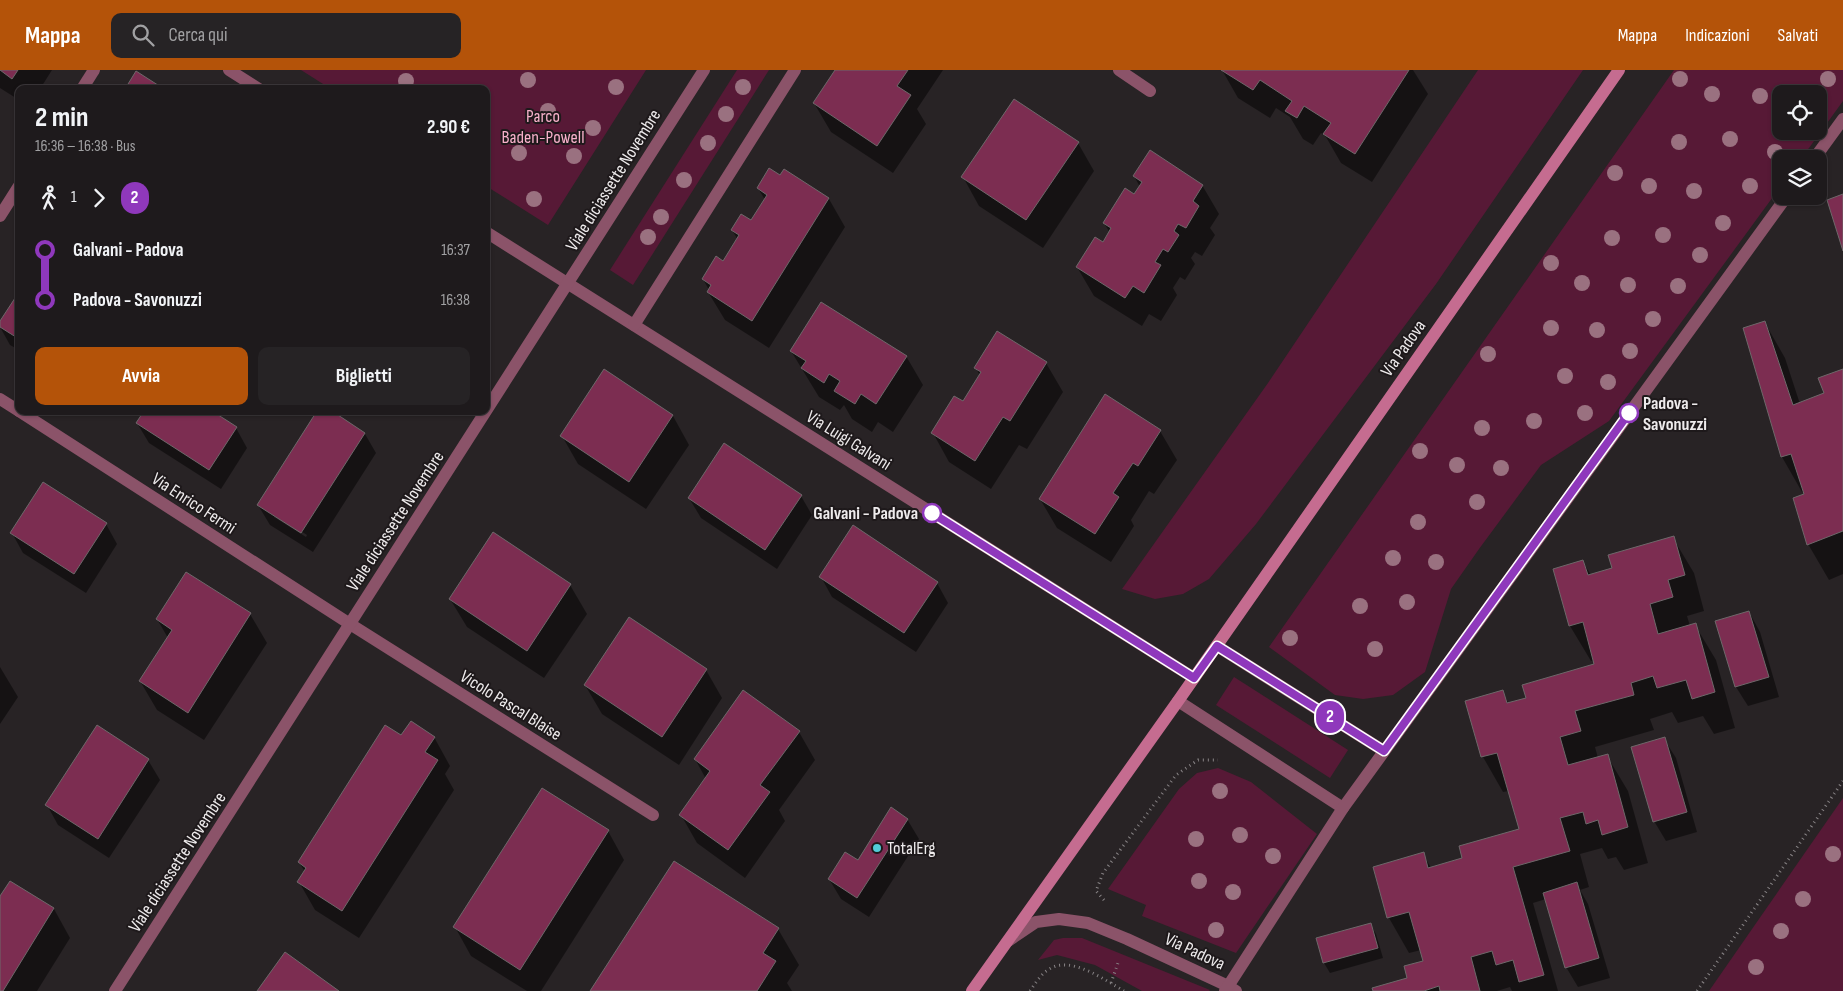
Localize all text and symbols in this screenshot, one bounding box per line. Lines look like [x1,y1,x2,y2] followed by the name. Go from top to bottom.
[111,13,461,58] search box
[25,21,81,50] text: Mappa
[129,21,157,49] icon: search
[169,24,227,47] text: Cerca qui
[1618,25,1657,46] text: Mappa
[1685,25,1750,46] text: Indicazioni
[1778,25,1818,46] text: Salvati
[1772,85,1827,205] map controls
[1772,85,1827,140] button: locate
[35,101,88,134] text: 2 min
[501,106,585,148] park label: Parco Baden-Powell
[561,106,665,255] street label: Viale diciassette Novembre
[427,116,470,139] text: 2.90 €
[35,137,136,156] text: 16:36 – 16:38 · Bus
[1772,150,1827,205] button: layers
[35,184,63,212] icon: walk
[85,184,113,212] icon: forward
[131,187,139,208] text: 2
[71,188,77,207] text: 1
[73,239,184,262] text: Galvani - Padova
[441,241,470,260] text: 16:37
[73,289,202,312] text: Padova - Savonuzzi
[441,291,470,310] text: 16:38
[1376,316,1430,381] street label: Via Padova
[35,347,248,405] button: Avvia
[258,347,470,405] button: Biglietti
[1643,393,1707,435] place label: Padova - Savonuzzi
[1619,403,1639,423] marker: Padova - Savonuzzi
[802,406,895,475] street label: Via Luigi Galvani
[342,447,449,595] street label: Viale diciassette Novembre
[148,468,240,538] street label: Via Enrico Fermi
[813,503,918,524] place label: Galvani - Padova
[922,503,942,523] marker: Galvani - Padova
[456,666,565,745] street label: Vicolo Pascal Blaise
[1314,701,1346,733] line badge: 2
[1326,706,1334,727] text: 2
[124,788,231,936] street label: Viale diciassette Novembre
[887,838,936,859] place label: TotalErg
[871,842,883,854] marker: TotalErg
[1161,928,1228,975] street label: Via Padova

